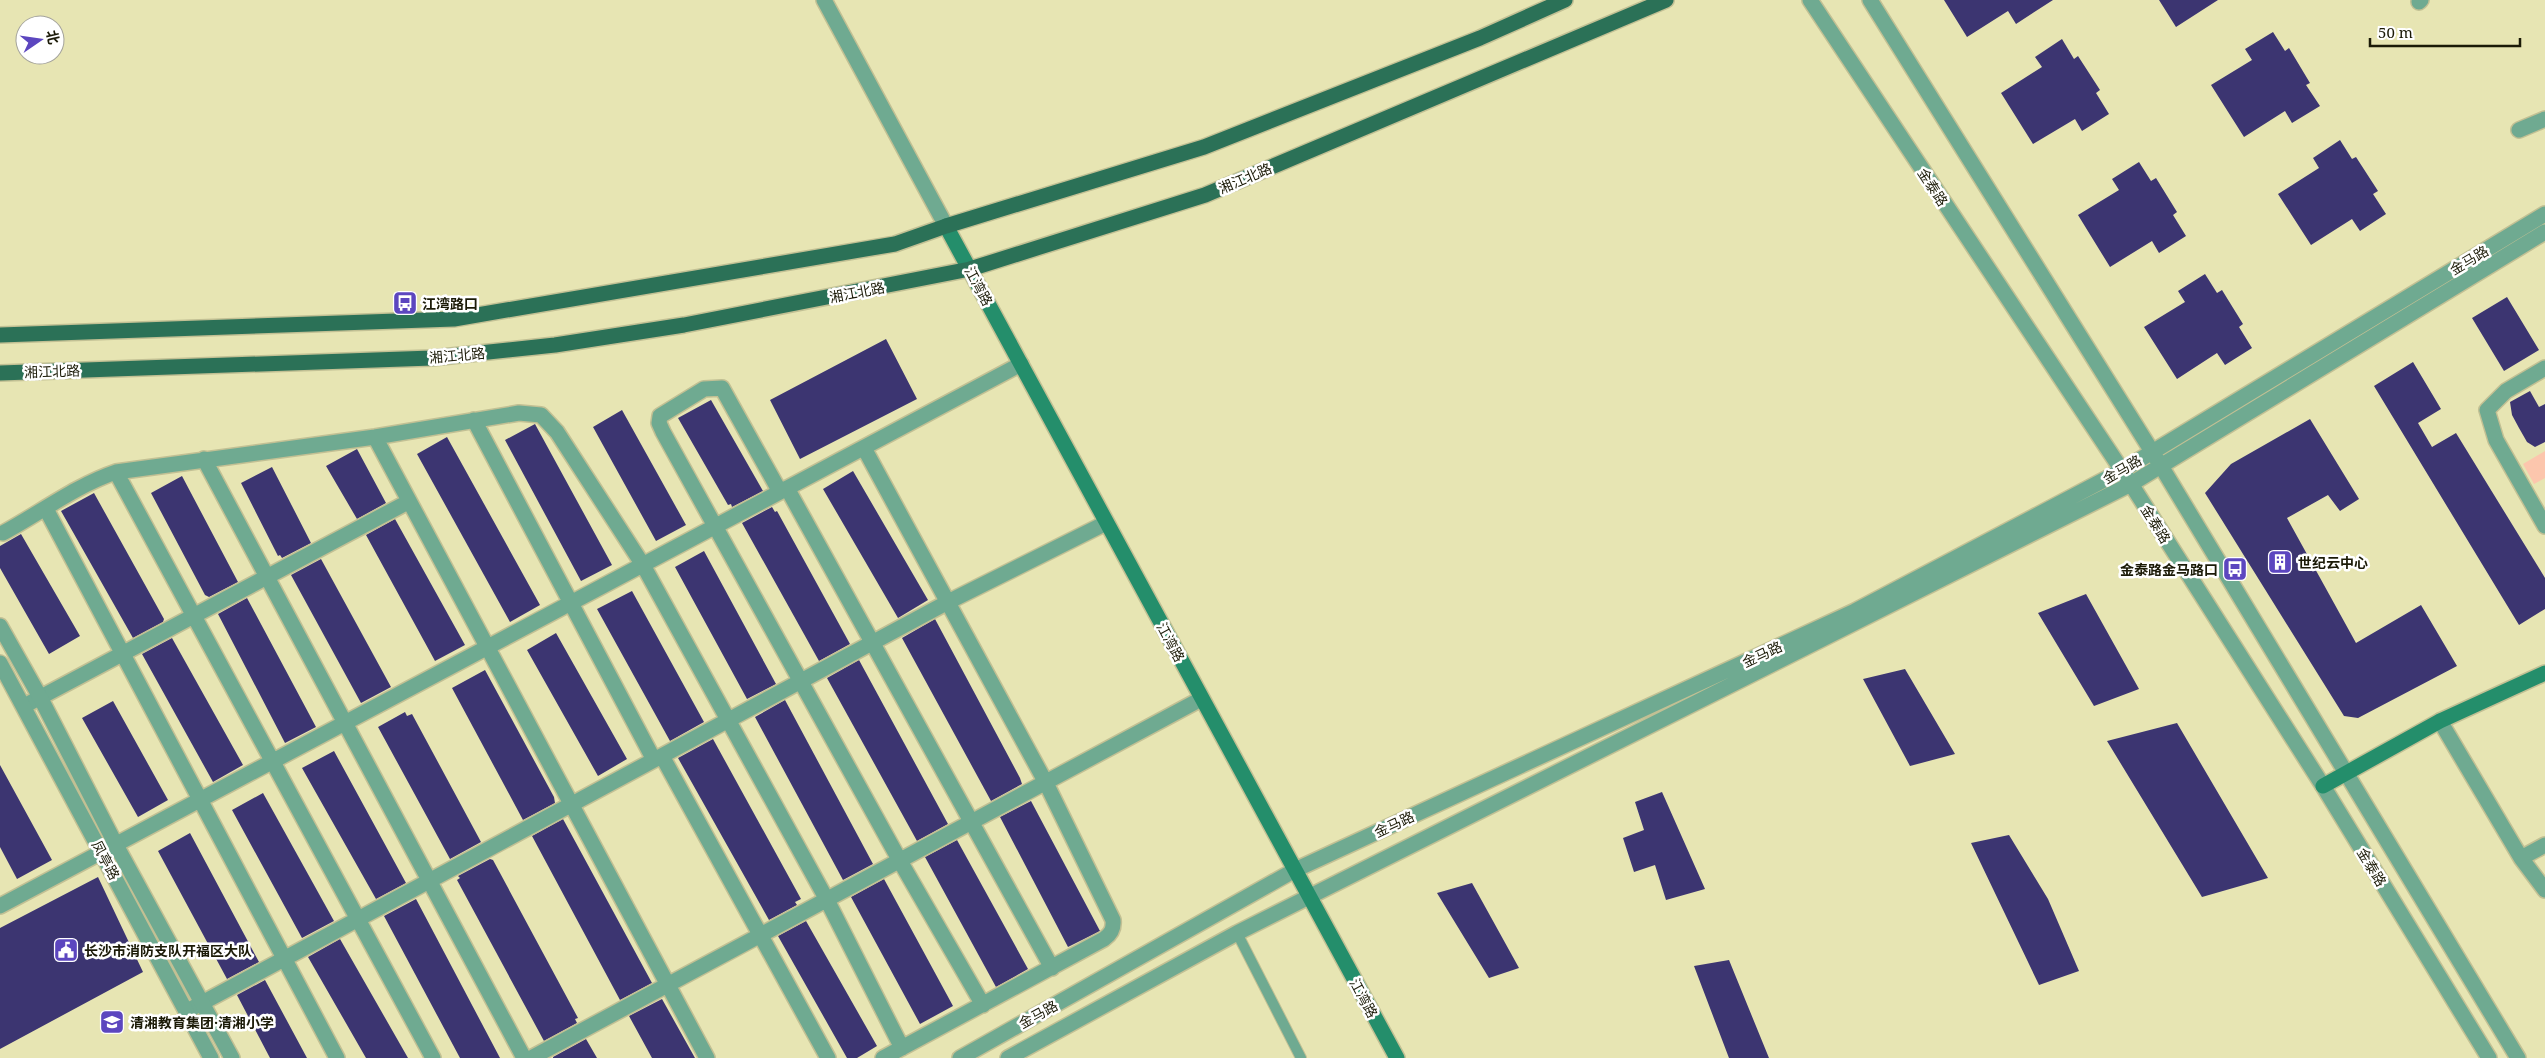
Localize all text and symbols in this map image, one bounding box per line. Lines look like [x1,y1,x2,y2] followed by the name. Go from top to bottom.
[15,15,65,65] north arrow
[2370,15,2520,47] scale bar
[2378,22,2413,42] text: 50 m
[42,28,64,46] text: 北
[1216,158,1274,198] street label: 湘江北路
[1914,164,1952,210] street label: 金泰路
[2446,241,2492,279] street label: 金马路
[961,263,997,309] street label: 江湾路
[828,277,886,307] street label: 湘江北路
[392,290,418,316] bus stop icon: 江湾路口
[422,294,478,313] place label: 江湾路口
[428,343,486,367] street label: 湘江北路
[24,361,80,381] street label: 湘江北路
[2099,450,2145,488] street label: 金马路
[2137,501,2175,547] street label: 金泰路
[2267,549,2293,575] building icon: 世纪云中心
[2298,553,2368,572] place label: 世纪云中心
[2222,556,2248,582] bus stop icon: 金泰路金马路口
[2120,560,2218,579] place label: 金泰路金马路口
[1153,619,1189,665] street label: 江湾路
[1739,637,1785,671] street label: 金马路
[1371,807,1417,841] street label: 金马路
[88,837,124,883] street label: 凤亭路
[2353,844,2391,890] street label: 金泰路
[53,937,79,963] public building icon: 长沙市消防支队开福区大队
[84,941,252,960] place label: 长沙市消防支队开福区大队
[1346,975,1382,1021] street label: 江湾路
[1015,996,1061,1032] street label: 金马路
[99,1009,125,1035] school or university icon: 清湘教育集团·清湘小学
[130,1013,274,1032] place label: 清湘教育集团·清湘小学

